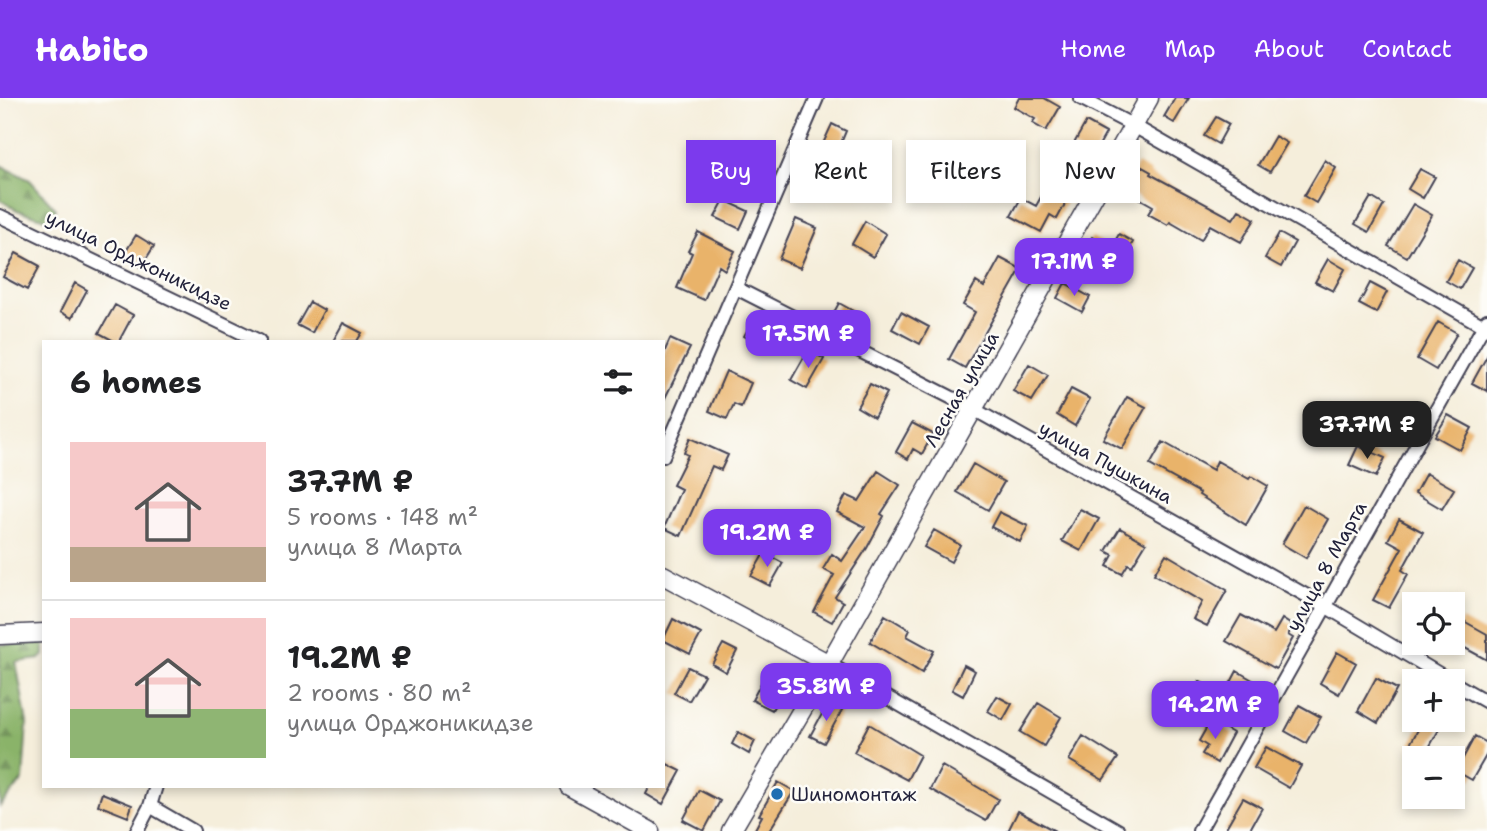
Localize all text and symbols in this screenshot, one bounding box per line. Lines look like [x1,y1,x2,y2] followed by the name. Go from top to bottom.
[35,27,149,72] text: Habito
[1060,33,1126,65] text: Home
[1164,33,1216,65] text: Map
[1254,33,1324,65] text: About
[1362,33,1452,65] text: Contact
[686,140,776,203] chip: Buy
[790,140,892,203] chip: Rent
[906,140,1026,203] chip: Filters
[1040,140,1140,203] chip: New
[42,205,236,316] street label: улица Орджоникидзе
[1009,238,1139,298] pin: 17.1M ₽
[1031,246,1117,276] text: 17.1M ₽
[743,310,873,370] pin: 17.5M ₽
[762,318,854,348] text: 17.5M ₽
[918,327,1005,452] street label: Лесная улица
[70,362,202,403] text: 6 homes
[599,363,637,401] icon: filters
[1302,402,1432,461] pin: 37.7M ₽
[1318,409,1416,439] text: 37.7M ₽
[1034,415,1177,510] street label: улица Пушкина
[287,461,414,502] text: 37.7M ₽
[126,470,210,554] icon: home
[1280,497,1373,636] street label: улица 8 Марта
[287,502,478,532] text: 5 rooms · 148 m²
[702,510,832,569] pin: 19.2M ₽
[719,517,815,547] text: 19.2M ₽
[287,532,462,562] text: улица 8 Марта
[1402,592,1465,809] map controls
[1402,592,1465,655] button: locate
[287,637,412,678] text: 19.2M ₽
[126,646,210,730] icon: home
[761,664,891,723] pin: 35.8M ₽
[1402,669,1465,732] button: +
[776,671,876,701] text: 35.8M ₽
[287,678,472,708] text: 2 rooms · 80 m²
[1150,682,1280,741] pin: 14.2M ₽
[1168,689,1262,719] text: 14.2M ₽
[287,708,534,738] text: улица Орджоникидзе
[1402,746,1465,809] button: −
[791,782,917,807] place label: Шиномонтаж
[769,786,785,802] marker: Шиномонтаж

